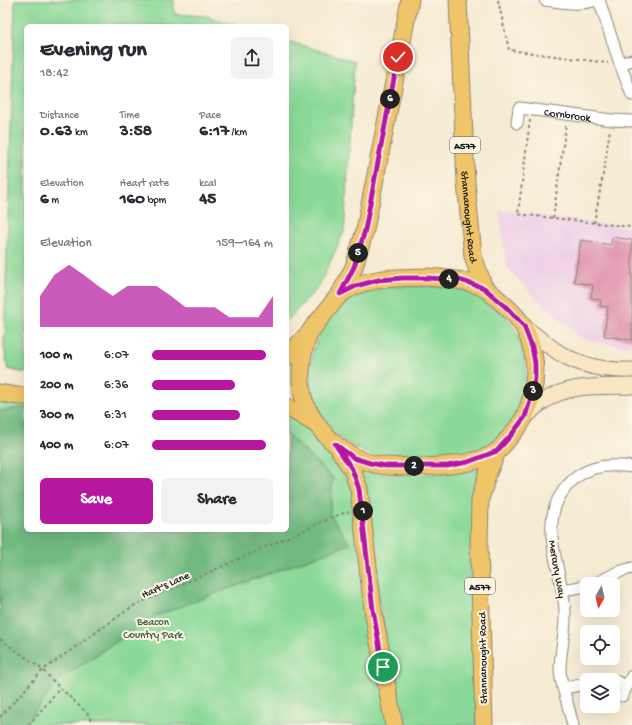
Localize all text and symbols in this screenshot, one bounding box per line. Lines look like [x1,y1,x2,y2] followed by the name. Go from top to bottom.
[231,37,273,79] button: share
[40,38,147,64] text: Evening run
[381,40,415,74] pin
[387,46,409,68] icon: check
[40,66,69,81] text: 18:42
[380,89,400,109] pin: 6
[387,93,393,105] text: 6
[543,107,592,125] street label: Cornbrook
[40,110,79,122] text: Distance
[120,110,140,122] text: Time
[199,110,221,122] text: Pace
[40,122,72,142] text: 0.63
[120,122,152,142] text: 3:58
[199,122,229,142] text: 6:17
[72,127,88,139] text: km
[229,127,247,139] text: /km
[450,137,480,153] road number: A577
[458,171,479,266] street label: Stannanought Road
[40,178,84,190] text: Elevation
[120,178,169,190] text: Heart rate
[199,178,217,190] text: kcal
[40,190,49,210] text: 6
[120,190,145,210] text: 160
[199,190,216,210] text: 45
[49,195,59,207] text: m
[145,195,166,207] text: bpm
[40,236,92,251] text: Elevation
[216,236,273,251] text: 159–164 m
[348,243,368,263] pin: 5
[355,247,361,259] text: 5
[439,269,459,289] pin: 4
[446,273,452,285] text: 4
[40,348,72,363] text: 100 m
[104,348,129,363] text: 6:07
[40,378,73,393] text: 200 m
[104,378,128,393] text: 6:36
[523,381,543,401] pin: 3
[530,385,536,397] text: 3
[40,408,74,423] text: 300 m
[104,408,127,423] text: 6:31
[40,438,73,453] text: 400 m
[104,438,129,453] text: 6:07
[404,456,424,476] pin: 2
[411,460,417,472] text: 2
[40,478,153,524] button: Save
[161,478,273,524] button: Share
[353,501,373,521] pin: 1
[361,505,365,517] text: 1
[545,539,567,600] street label: Mercury Way
[140,570,192,602] street label: Hart's Lane
[580,577,620,617] north arrow
[580,577,620,713] map controls
[465,578,495,594] road number: A577
[477,610,491,704] street label: Stannanought Road
[123,617,184,642] park label: Beacon Country Park
[580,625,620,665] button: locate
[366,650,400,684] pin
[372,656,394,678] icon: arrive
[580,673,620,713] button: layers

